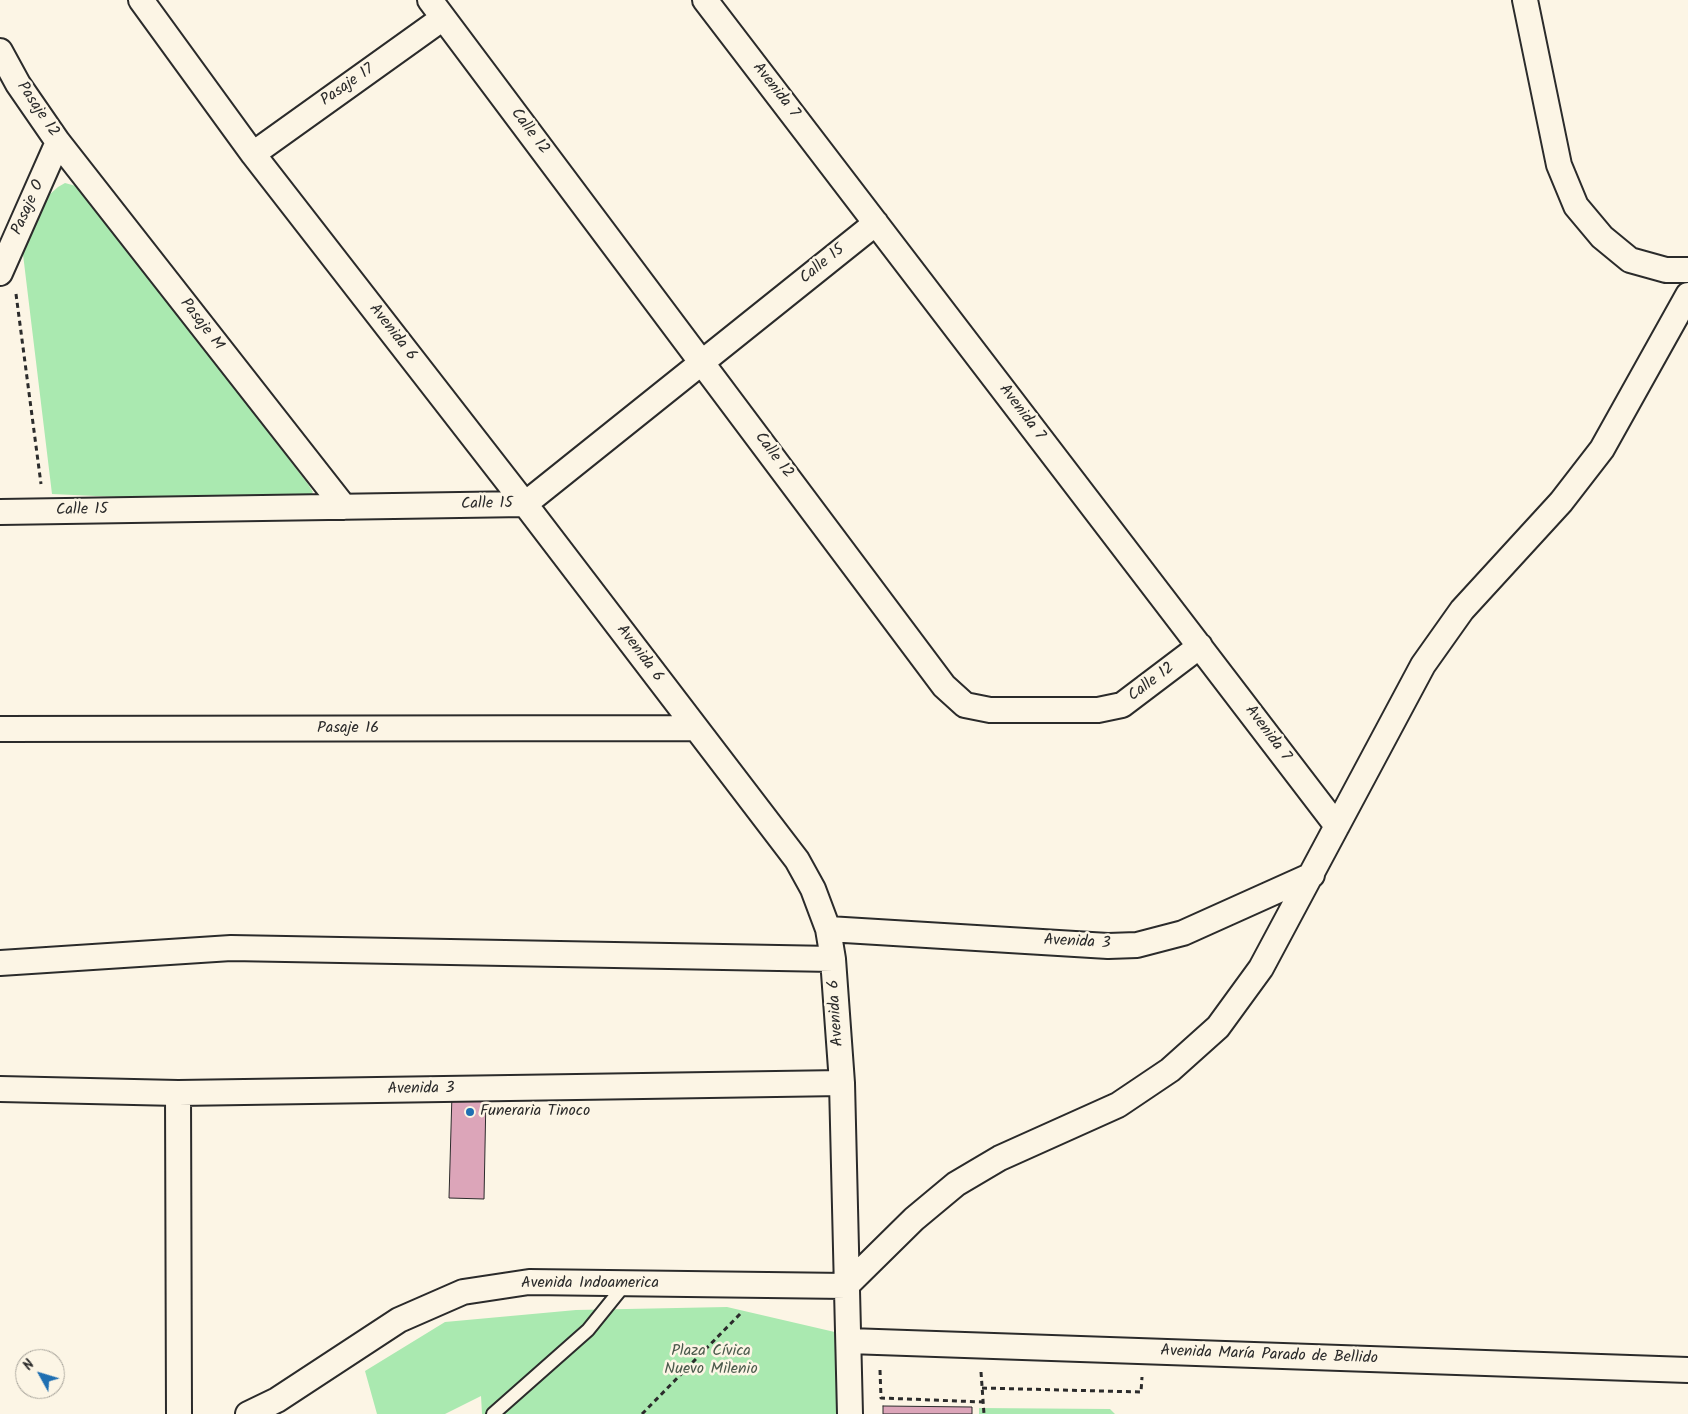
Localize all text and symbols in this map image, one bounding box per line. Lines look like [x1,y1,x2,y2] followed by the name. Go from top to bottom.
[747,59,803,123] street label: Avenida 7
[318,61,378,111] street label: Pasaje 17
[12,79,62,141] street label: Pasaje 12
[505,105,553,159] street label: Calle 12
[8,178,50,238] street label: Pasaje O
[797,241,849,289] street label: Calle 15
[175,295,227,355] street label: Pasaje M
[364,301,420,365] street label: Avenida 6
[994,381,1048,445] street label: Avenida 7
[749,429,797,483] street label: Calle 12
[461,495,513,515] street label: Calle 15
[56,501,108,521] street label: Calle 15
[611,622,667,686] street label: Avenida 6
[1125,659,1179,707] street label: Calle 12
[1240,702,1294,766] street label: Avenida 7
[317,719,379,739] street label: Pasaje 16
[1043,932,1111,954] street label: Avenida 3
[825,979,849,1047] street label: Avenida 6
[387,1080,455,1100] street label: Avenida 3
[480,1102,590,1122] place label: Funeraria Tinoco
[464,1106,476,1118] marker: Funeraria Tinoco
[521,1274,659,1294] street label: Avenida Indoamerica
[664,1342,758,1380] park label: Plaza Cívica Nuevo Milenio
[1160,1343,1378,1369] street label: Avenida María Parado de Bellido
[15,1349,65,1399] north arrow
[18,1355,40,1376] text: N

